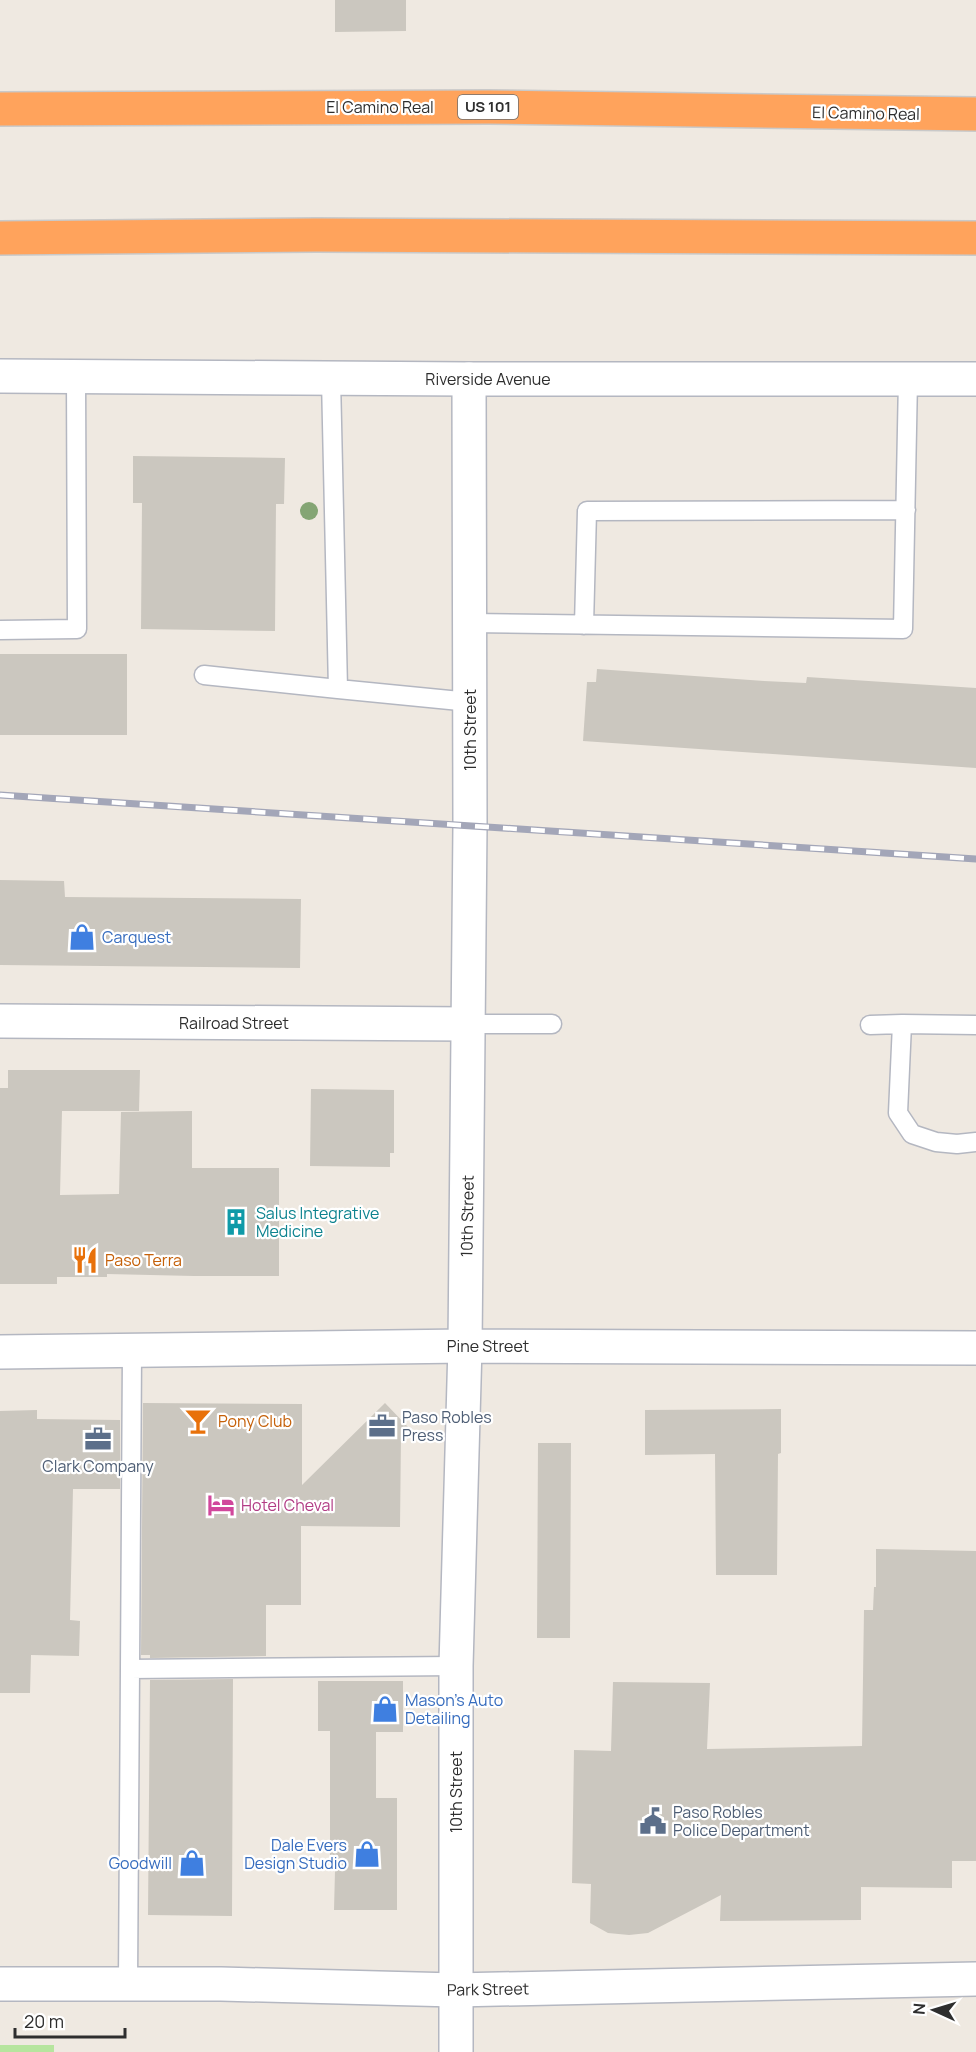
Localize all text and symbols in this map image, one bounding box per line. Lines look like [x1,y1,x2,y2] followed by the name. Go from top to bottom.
[458,95,518,119] road number: US 101
[326,96,434,118] street label: El Camino Real
[812,101,920,125] street label: El Camino Real
[425,368,551,390] street label: Riverside Avenue
[459,689,481,771] street label: 10th Street
[67,922,97,952] shop icon: Carquest
[102,926,171,948] place label: Carquest
[179,1012,289,1034] street label: Railroad Street
[455,1175,479,1257] street label: 10th Street
[256,1202,379,1242] place label: Salus Integrative Medicine
[221,1207,251,1237] building icon: Salus Integrative Medicine
[70,1245,100,1275] restaurant icon: Paso Terra
[105,1249,182,1271] place label: Paso Terra
[447,1335,529,1357] street label: Pine Street
[183,1406,213,1436] bar icon: Pony Club
[402,1406,492,1446] place label: Paso Robles Press
[218,1410,292,1432] place label: Pony Club
[367,1411,397,1441] office icon: Paso Robles Press
[83,1424,113,1454] office icon: Clark Company
[42,1455,154,1477] place label: Clark Company
[206,1490,236,1520] hotel icon: Hotel Cheval
[241,1494,334,1516] place label: Hotel Cheval
[405,1689,503,1729] place label: Mason's Auto Detailing
[370,1694,400,1724] shop icon: Mason's Auto Detailing
[445,1751,467,1833] street label: 10th Street
[673,1801,810,1841] place label: Paso Robles Police Department
[638,1806,668,1836] public building icon: Paso Robles Police Department
[244,1834,347,1874] place label: Dale Evers Design Studio
[352,1839,382,1869] shop icon: Dale Evers Design Studio
[177,1848,207,1878] shop icon: Goodwill
[109,1852,172,1874] place label: Goodwill
[447,1977,529,2001] street label: Park Street
[904,1980,964,2040] north arrow
[15,2001,124,2039] scale bar
[908,2002,930,2015] text: N
[24,2009,64,2033] text: 20 m

